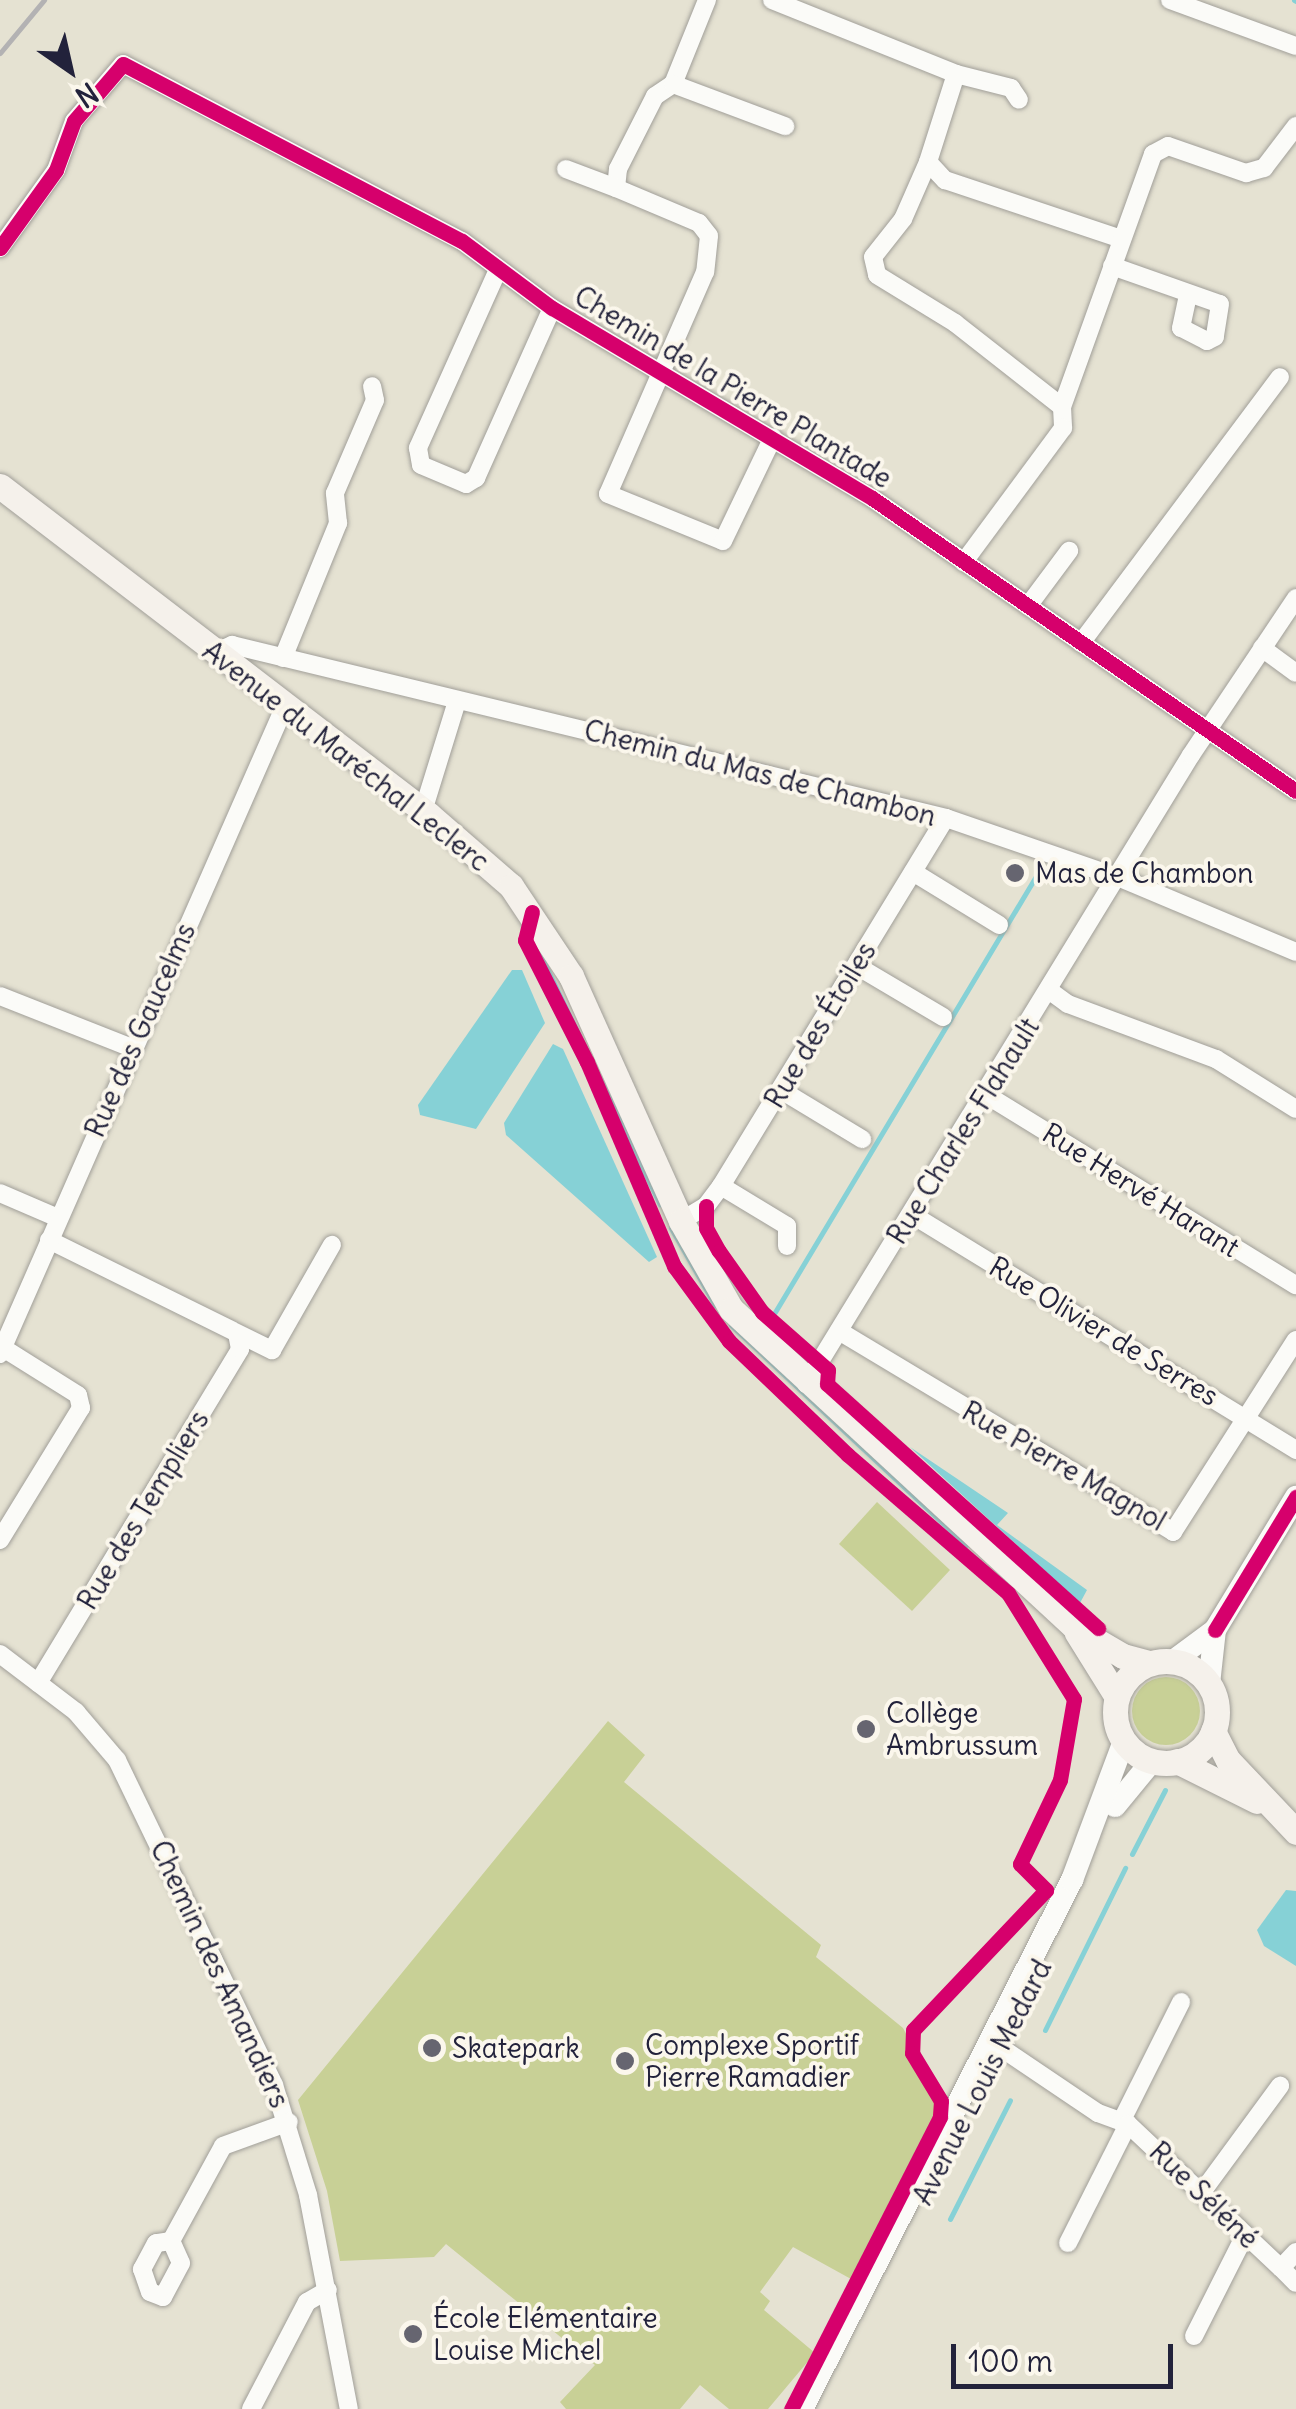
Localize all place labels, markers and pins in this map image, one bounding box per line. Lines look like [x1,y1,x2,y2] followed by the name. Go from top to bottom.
[1035,856,1254,890] place label: Mas de Chambon
[1004,862,1026,884] marker: Mas de Chambon
[886,1696,1038,1762] place label: Collège Ambrussum
[855,1718,877,1740] marker: Collège Ambrussum
[645,2028,859,2094] place label: Complexe Sportif Pierre Ramadier
[452,2031,580,2065] place label: Skatepark
[421,2037,443,2059] marker: Skatepark
[614,2050,636,2072] marker: Complexe Sportif Pierre Ramadier
[433,2301,658,2367] place label: École Elémentaire Louise Michel
[402,2323,424,2345] marker: École Elémentaire Louise Michel

